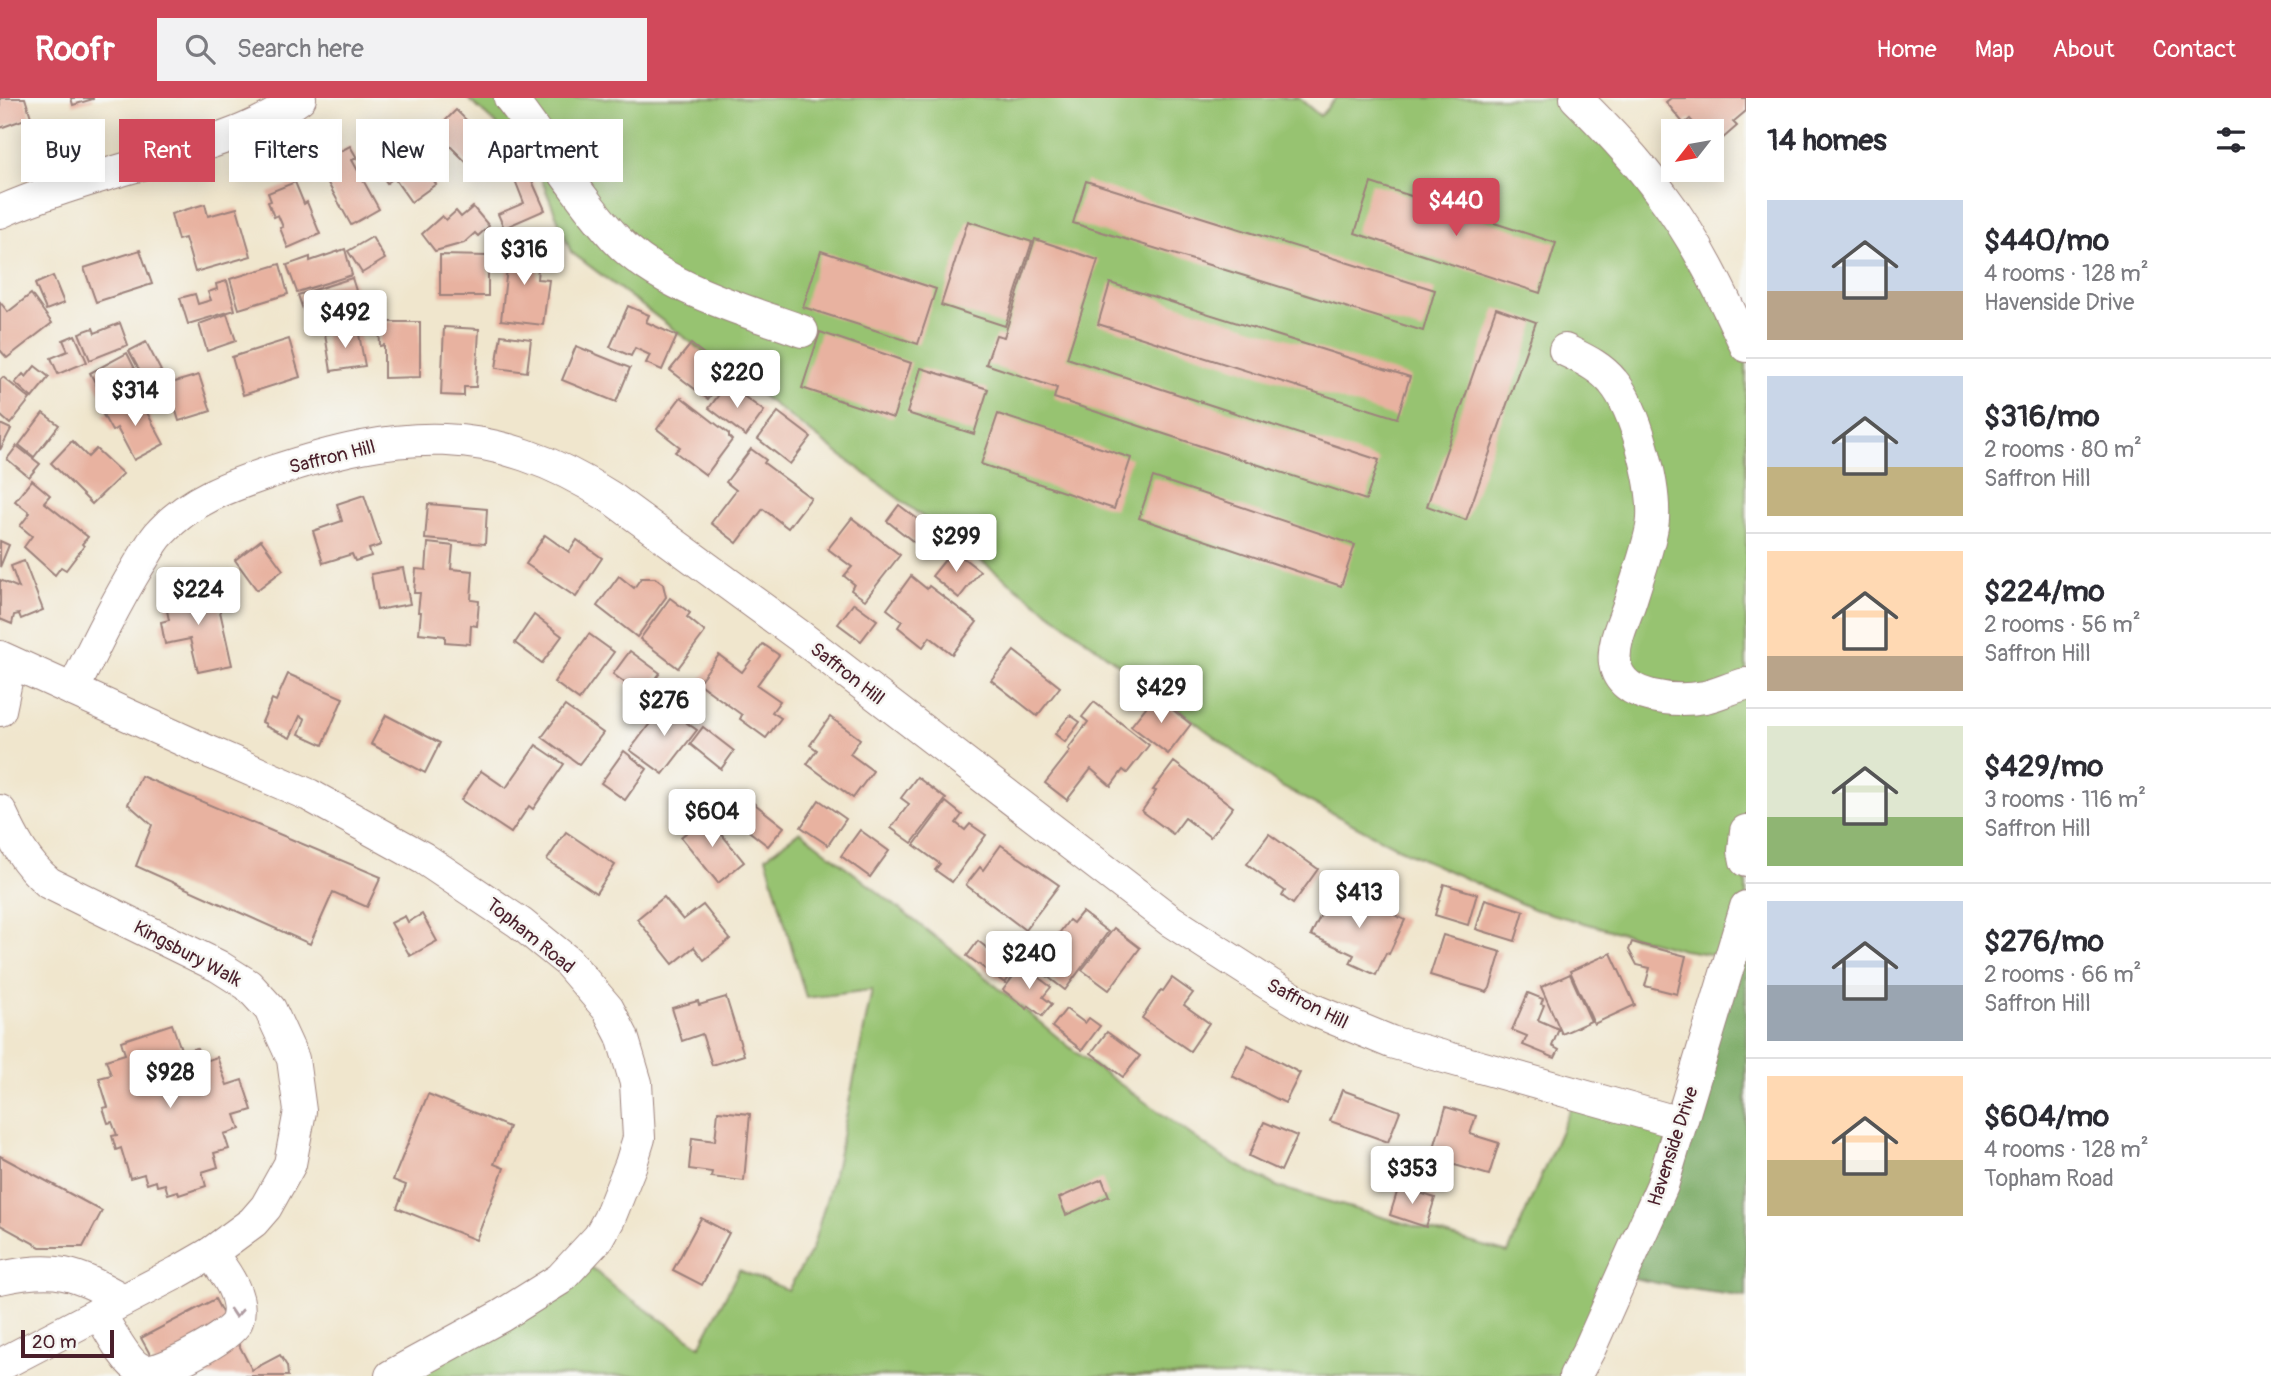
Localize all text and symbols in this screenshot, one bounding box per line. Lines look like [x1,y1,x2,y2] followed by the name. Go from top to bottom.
[157,18,647,81] search box
[35,29,115,70] text: Roofr
[181,30,219,68] icon: search
[237,33,364,65] text: Search here
[1876,35,1937,64] text: Home
[1975,35,2015,64] text: Map
[2053,35,2115,64] text: About
[2153,35,2236,64] text: Contact
[21,119,105,182] chip: Buy
[119,119,215,182] chip: Rent
[229,119,342,182] chip: Filters
[356,119,449,182] chip: New
[463,119,623,182] chip: Apartment
[1661,119,1724,182] north arrow
[1661,119,1724,182] map controls
[2212,121,2250,159] icon: filters
[1767,122,1887,159] text: 14 homes
[1415,178,1497,238] pin: $440
[1429,186,1483,215] text: $440
[1984,222,2109,259] text: $440/mo
[483,228,565,287] pin: $316
[1823,228,1907,312] icon: home
[500,235,548,264] text: $316
[1984,259,2149,288] text: 4 rooms · 128 m²
[1984,288,2134,317] text: Havenside Drive
[304,290,386,350] pin: $492
[320,298,370,327] text: $492
[696,350,778,410] pin: $220
[710,358,764,387] text: $220
[94,368,176,428] pin: $314
[111,376,159,405] text: $314
[1984,398,2100,435] text: $316/mo
[1823,404,1907,488] icon: home
[287,435,378,479] street label: Saffron Hill
[1984,435,2142,464] text: 2 rooms · 80 m²
[1984,464,2091,493] text: Saffron Hill
[915,514,997,574] pin: $299
[931,522,981,551] text: $299
[157,568,239,627] pin: $224
[1984,573,2105,610] text: $224/mo
[172,575,224,604] text: $224
[1823,579,1907,663] icon: home
[1984,610,2141,639] text: 2 rooms · 56 m²
[805,637,889,710] street label: Saffron Hill
[1984,639,2091,668] text: Saffron Hill
[1120,666,1202,725] pin: $429
[1136,673,1186,702] text: $429
[623,678,705,738] pin: $276
[639,686,689,715] text: $276
[1984,748,2103,785] text: $429/mo
[1823,754,1907,838] icon: home
[1984,785,2146,814] text: 3 rooms · 116 m²
[671,790,753,849] pin: $604
[685,797,739,826] text: $604
[1984,814,2091,843] text: Saffron Hill
[1318,870,1400,930] pin: $413
[1335,878,1383,907] text: $413
[481,893,580,979] street label: Topham Road
[129,915,246,992] street label: Kingsbury Walk
[1984,923,2104,960] text: $276/mo
[1823,929,1907,1013] icon: home
[988,932,1070,991] pin: $240
[1002,939,1056,968] text: $240
[1984,960,2141,989] text: 2 rooms · 66 m²
[1263,973,1352,1035] street label: Saffron Hill
[1984,989,2091,1018] text: Saffron Hill
[129,1051,211,1110] pin: $928
[146,1058,194,1087] text: $928
[1642,1083,1704,1209] street label: Havenside Drive
[1984,1098,2109,1135] text: $604/mo
[1823,1104,1907,1188] icon: home
[1984,1135,2149,1164] text: 4 rooms · 128 m²
[1371,1146,1453,1206] pin: $353
[1387,1154,1437,1183] text: $353
[1984,1164,2114,1193] text: Topham Road
[229,1308,244,1319] one-way arrow
[21,1327,114,1359] scale bar
[32,1330,77,1354] text: 20 m

